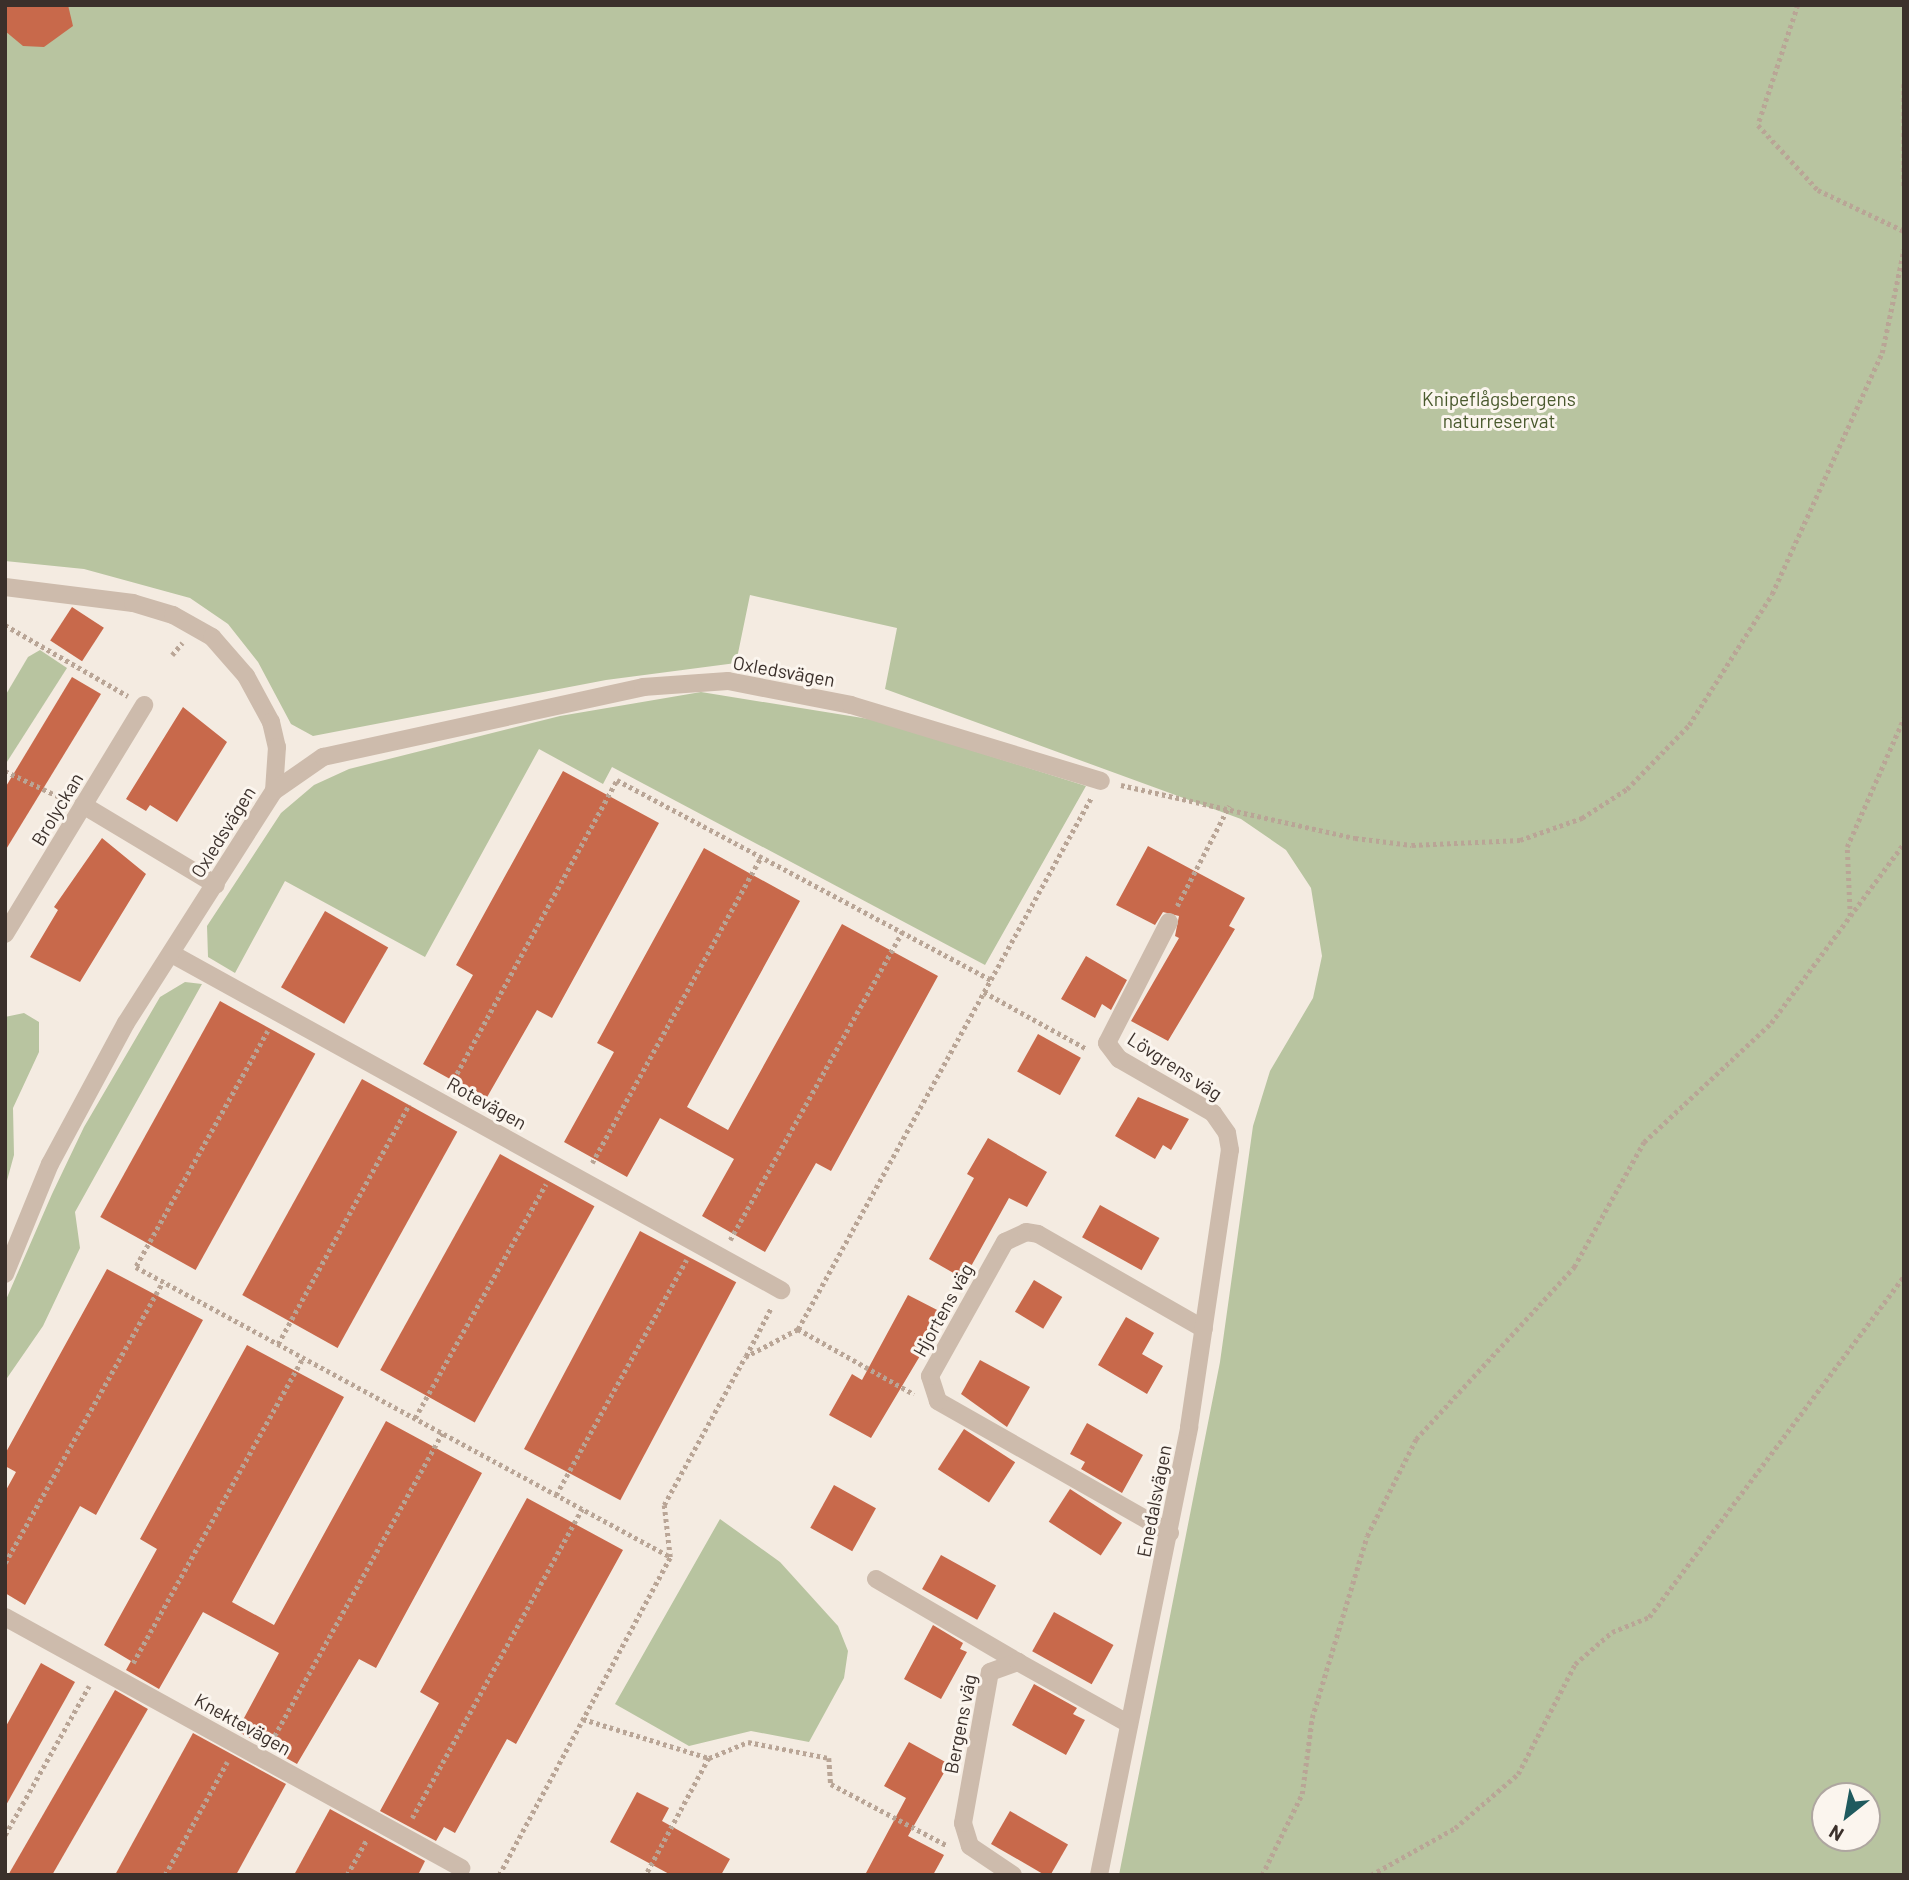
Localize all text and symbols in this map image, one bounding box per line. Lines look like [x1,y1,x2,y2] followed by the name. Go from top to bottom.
[1422,388,1576,432] park label: Knipeflågsbergens naturreservat
[731,651,837,691] street label: Oxledsvägen
[26,768,88,850] street label: Brolyckan
[186,782,260,882] street label: Oxledsvägen
[1123,1027,1227,1105] street label: Lövgrens väg
[443,1072,531,1134] street label: Rotevägen
[908,1259,978,1361] street label: Hjortens väg
[1132,1443,1176,1559] street label: Enedalsvägen
[939,1672,981,1776] street label: Bergens väg
[191,1688,295,1760] street label: Knektevägen
[1811,1782,1881,1852] north arrow
[1825,1821,1847,1847] text: N

